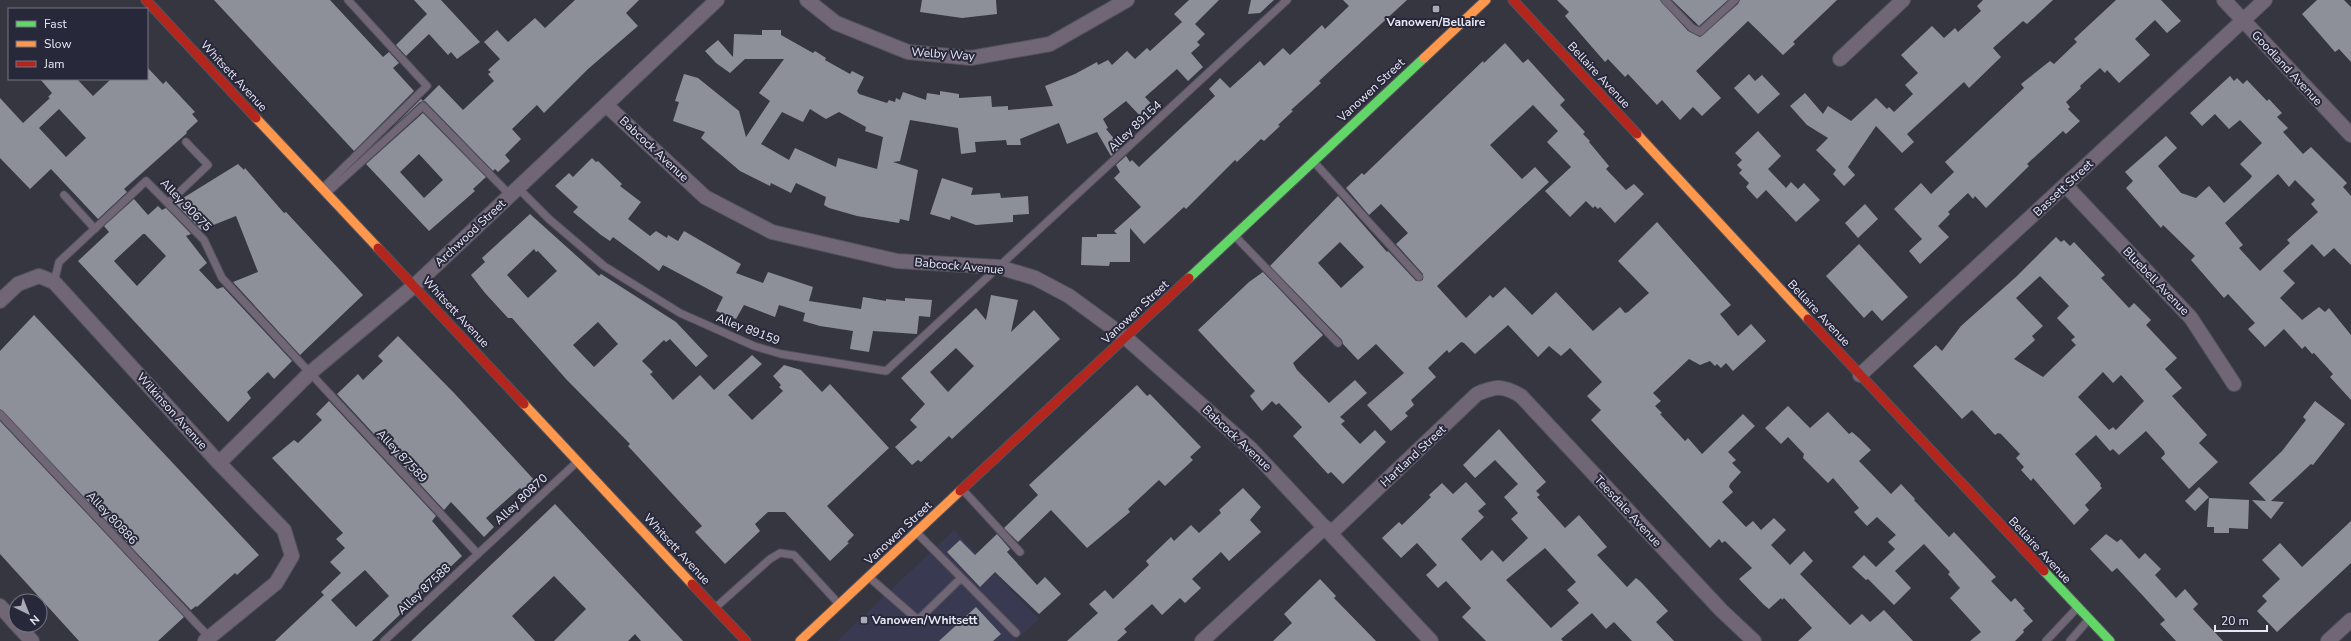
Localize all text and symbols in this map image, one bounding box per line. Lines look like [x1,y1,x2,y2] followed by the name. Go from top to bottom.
[1431,4,1441,14] marker: Vanowen/Bellaire
[8,8,148,80] legend
[1386,14,1486,30] place label: Vanowen/Bellaire
[44,16,67,32] text: Fast
[2248,27,2326,109] street label: Goodland Avenue
[44,36,72,52] text: Slow
[197,37,271,115] street label: Whitsett Avenue
[1564,38,1634,112] street label: Bellaire Avenue
[911,44,976,64] street label: Welby Way
[1333,54,1409,126] street label: Vanowen Street
[43,56,65,72] text: Jam
[1105,97,1165,155] street label: Alley 89154
[616,113,692,185] street label: Babcock Avenue
[2030,156,2097,220] street label: Bassett Street
[157,175,215,235] street label: Alley 90675
[431,195,509,270] street label: Archwood Street
[2119,243,2193,319] street label: Bluebell Avenue
[914,254,1004,278] street label: Babcock Avenue
[419,273,493,351] street label: Whitsett Avenue
[1097,276,1173,348] street label: Vanowen Street
[1784,276,1854,350] street label: Bellaire Avenue
[714,309,782,349] street label: Alley 89159
[133,369,211,453] street label: Wilkinson Avenue
[1199,402,1275,474] street label: Babcock Avenue
[1377,421,1450,490] street label: Hartland Street
[373,426,431,486] street label: Alley 87589
[491,470,551,528] street label: Alley 80870
[1591,472,1665,550] street label: Teesdale Avenue
[83,488,141,548] street label: Alley 80886
[860,497,936,569] street label: Vanowen Street
[640,510,714,588] street label: Whitsett Avenue
[2005,513,2075,587] street label: Bellaire Avenue
[394,560,454,618] street label: Alley 87588
[8,593,48,633] north arrow
[2215,607,2267,633] scale bar
[26,612,43,628] text: N
[871,612,978,628] place label: Vanowen/Whitsett
[2221,613,2249,629] text: 20 m
[859,615,869,625] marker: Vanowen/Whitsett

